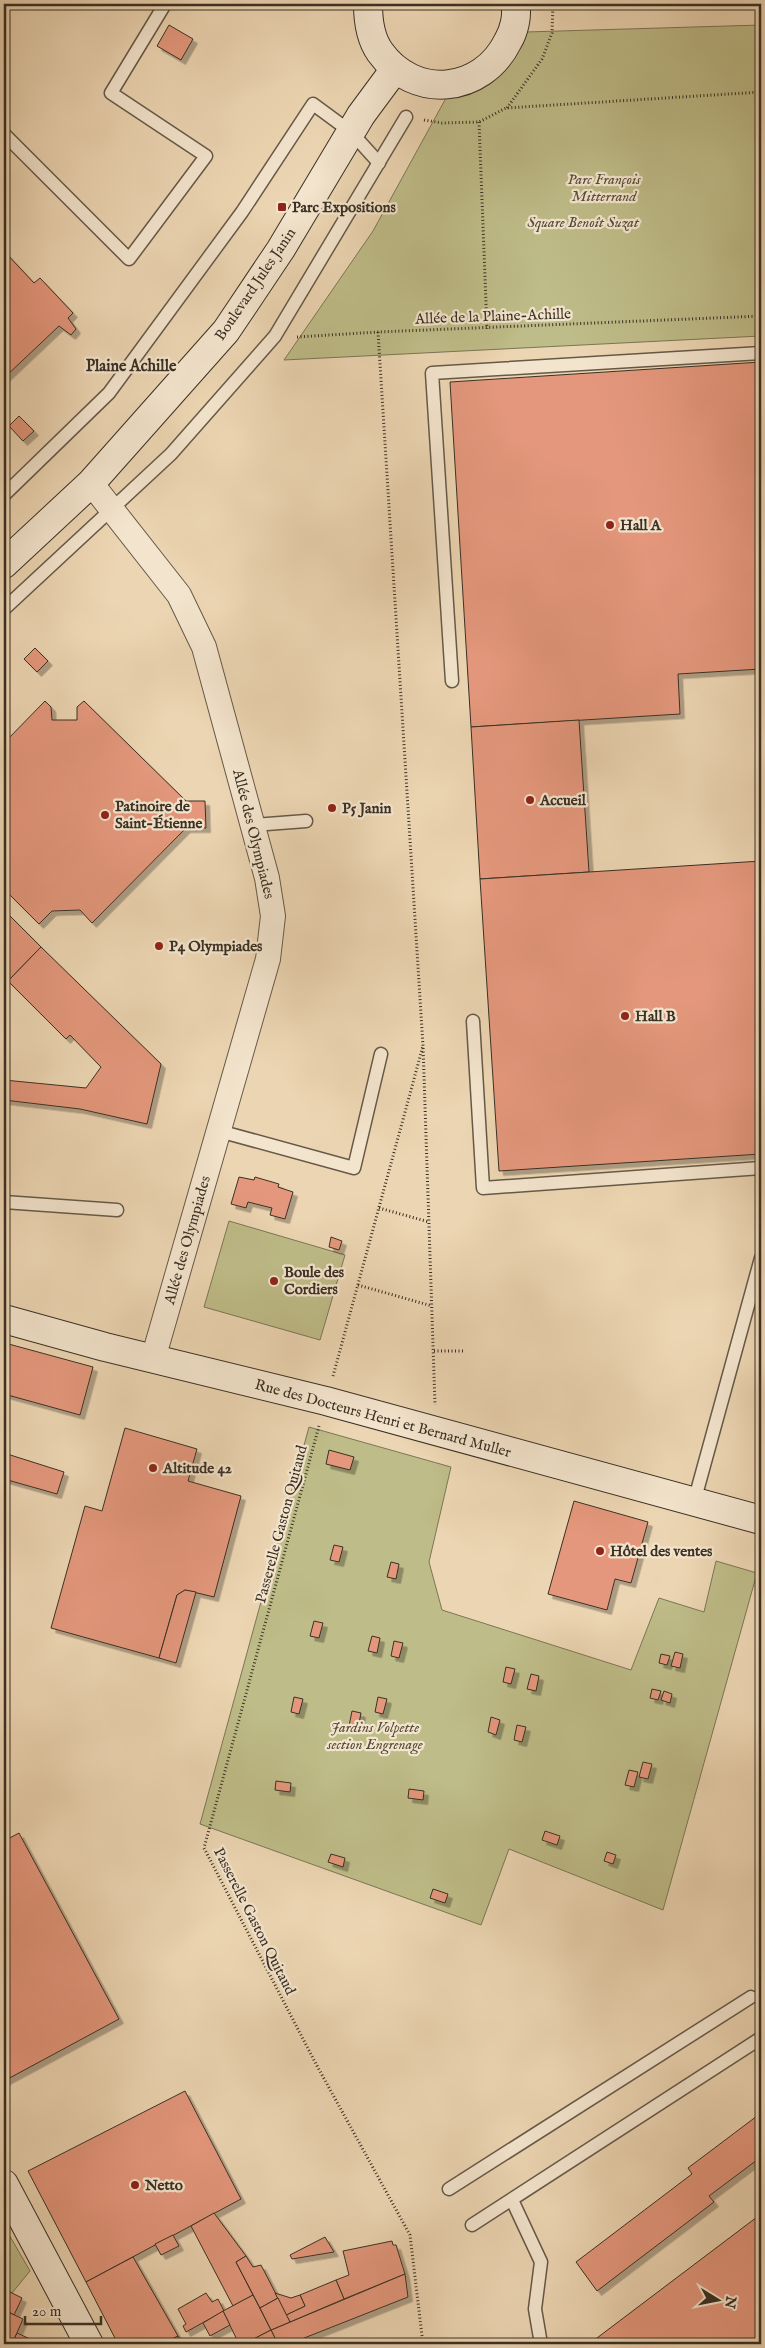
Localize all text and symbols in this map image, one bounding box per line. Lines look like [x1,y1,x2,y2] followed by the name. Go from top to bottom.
[567,170,641,206] park label: Parc François Mitterrand
[292,198,397,217] place label: Parc Expositions
[276,201,288,213] marker: Parc Expositions
[527,213,640,232] park label: Square Benoît Suzat
[211,224,300,344] street label: Boulevard Jules Janin
[414,304,571,329] street label: Allée de la Plaine-Achille
[86,357,177,377] district label: Plaine Achille
[620,516,662,535] place label: Hall A
[604,519,616,531] marker: Hall A
[228,766,279,901] street label: Allée des Olympiades
[539,791,587,810] place label: Accueil
[524,794,536,806] marker: Accueil
[115,797,203,833] place label: Patinoire de Saint-Étienne
[342,799,392,818] place label: P5 Janin
[326,802,338,814] marker: P5 Janin
[99,809,111,821] marker: Patinoire de Saint-Étienne
[169,937,263,956] place label: P4 Olympiades
[153,940,165,952] marker: P4 Olympiades
[635,1007,676,1026] place label: Hall B
[619,1010,631,1022] marker: Hall B
[160,1174,215,1308] street label: Allée des Olympiades
[284,1263,345,1299] place label: Boule des Cordiers
[268,1275,280,1287] marker: Boule des Cordiers
[253,1375,514,1462] street label: Rue des Docteurs Henri et Bernard Muller
[251,1442,312,1605] street label: Passerelle Gaston Quitaud
[162,1459,232,1478] place label: Altitude 42
[147,1462,159,1474] marker: Altitude 42
[610,1542,713,1561] place label: Hôtel des ventes
[594,1545,606,1557] marker: Hôtel des ventes
[326,1718,423,1755] park label: Jardins Volpette section Engrenage
[209,1844,300,1999] street label: Passerelle Gaston Quitaud
[144,2176,183,2195] place label: Netto
[129,2179,141,2191] marker: Netto
[692,2276,742,2326] north arrow
[25,2293,101,2325] scale bar
[720,2294,740,2310] text: N
[32,2302,62,2321] text: 20 m

